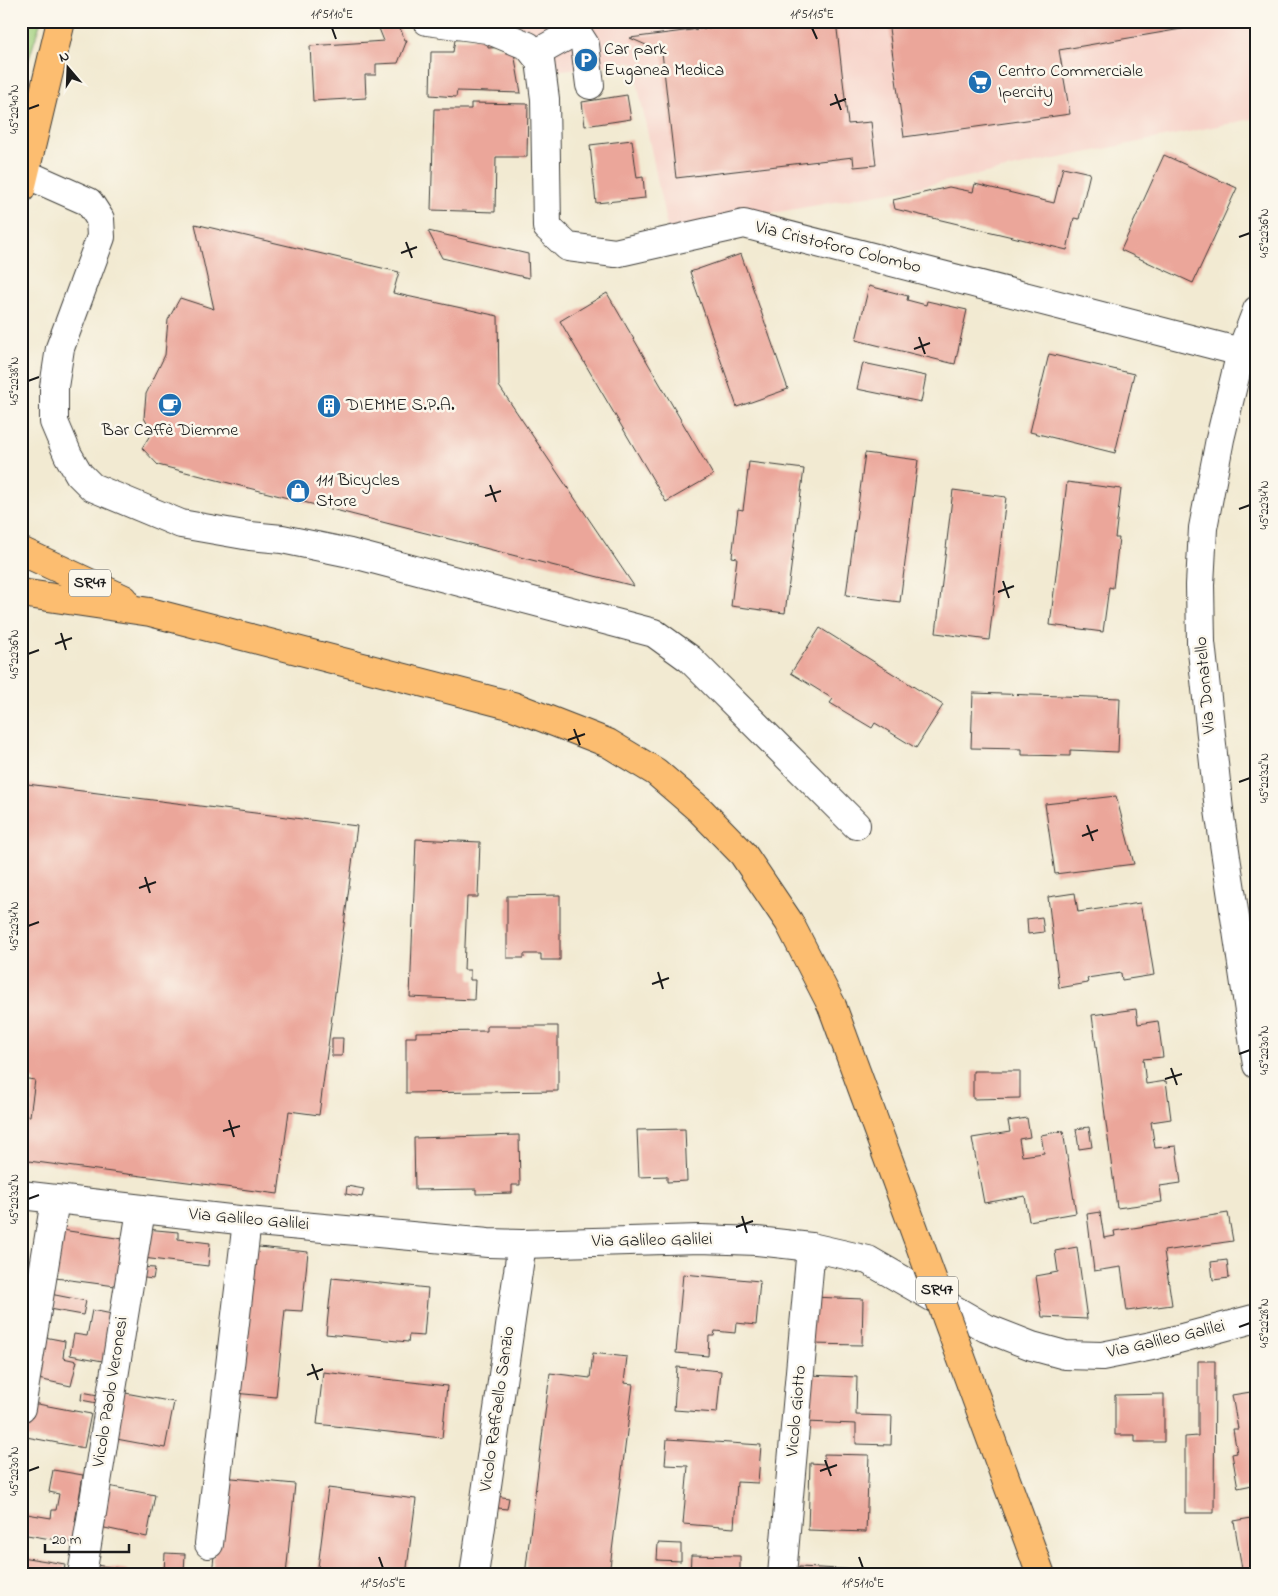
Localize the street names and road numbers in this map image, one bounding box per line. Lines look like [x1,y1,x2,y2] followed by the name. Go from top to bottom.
[751,215,924,281] street label: Via Cristoforo Colombo
[69,570,111,596] road number: SR47
[1189,635,1223,736] street label: Via Donatello
[187,1202,310,1238] street label: Via Galileo Galilei
[590,1227,713,1255] street label: Via Galileo Galilei
[916,1276,958,1304] road number: SR47
[1103,1314,1228,1366] street label: Via Galileo Galilei
[86,1315,136,1470] street label: Vicolo Paolo Veronesi
[473,1325,522,1494] street label: Vicolo Raffaello Sanzio
[780,1364,814,1459] street label: Vicolo Giotto

